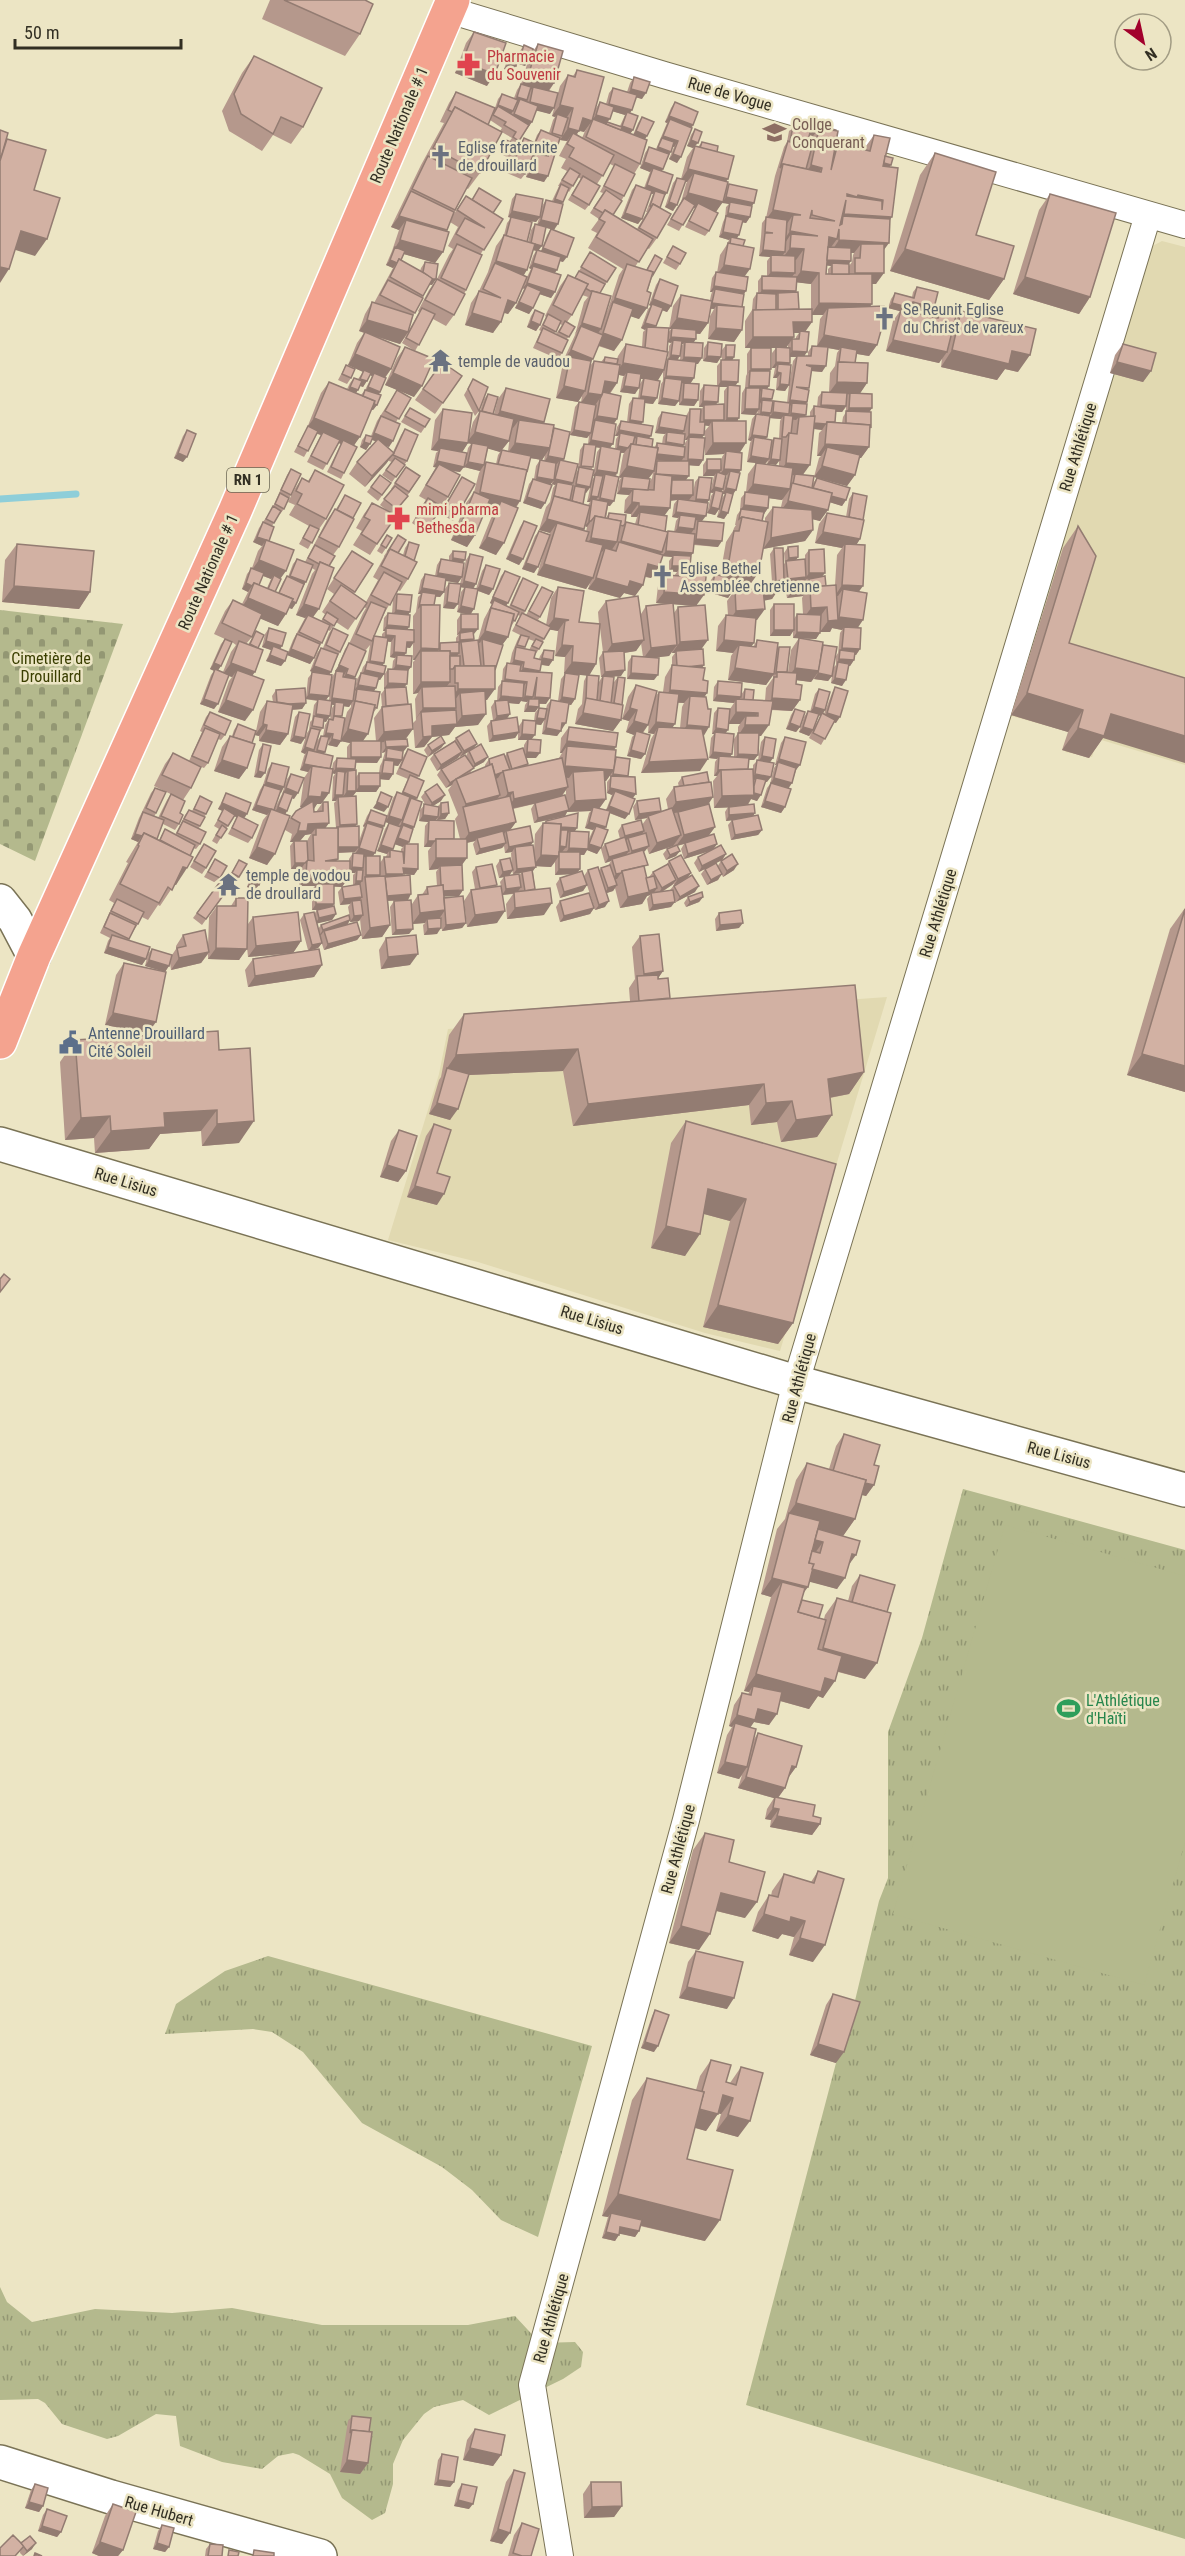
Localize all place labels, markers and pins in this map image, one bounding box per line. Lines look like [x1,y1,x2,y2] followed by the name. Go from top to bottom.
[487,47,561,84] place label: Pharmacie du Souvenir
[456,52,482,78] pharmacy icon: Pharmacie du Souvenir
[792,115,865,152] place label: Collge Conquerant
[761,120,787,146] school or university icon: Collge Conquerant
[458,138,558,175] place label: Eglise fraternite de drouillard
[427,143,453,169] church icon: Eglise fraternite de drouillard
[903,300,1024,337] place label: Se Reunit Eglise du Christ de vareux
[872,305,898,331] church icon: Se Reunit Eglise du Christ de vareux
[427,348,453,374] temple icon: temple de vaudou
[458,352,570,371] place label: temple de vaudou
[416,500,499,537] place label: mimi pharma Bethesda
[385,505,411,531] pharmacy icon: mimi pharma Bethesda
[680,559,820,596] place label: Eglise Bethel Assemblée chretienne
[649,564,675,590] church icon: Eglise Bethel Assemblée chretienne
[246,866,351,903] place label: temple de vodou de droullard
[215,871,241,897] temple icon: temple de vodou de droullard
[88,1024,205,1061] place label: Antenne Drouillard Cité Soleil
[57,1029,83,1055] public building icon: Antenne Drouillard Cité Soleil
[1086,1691,1160,1728] place label: L'Athlétique d'Haïti
[1055,1696,1081,1722] sports icon: L'Athlétique d'Haïti

